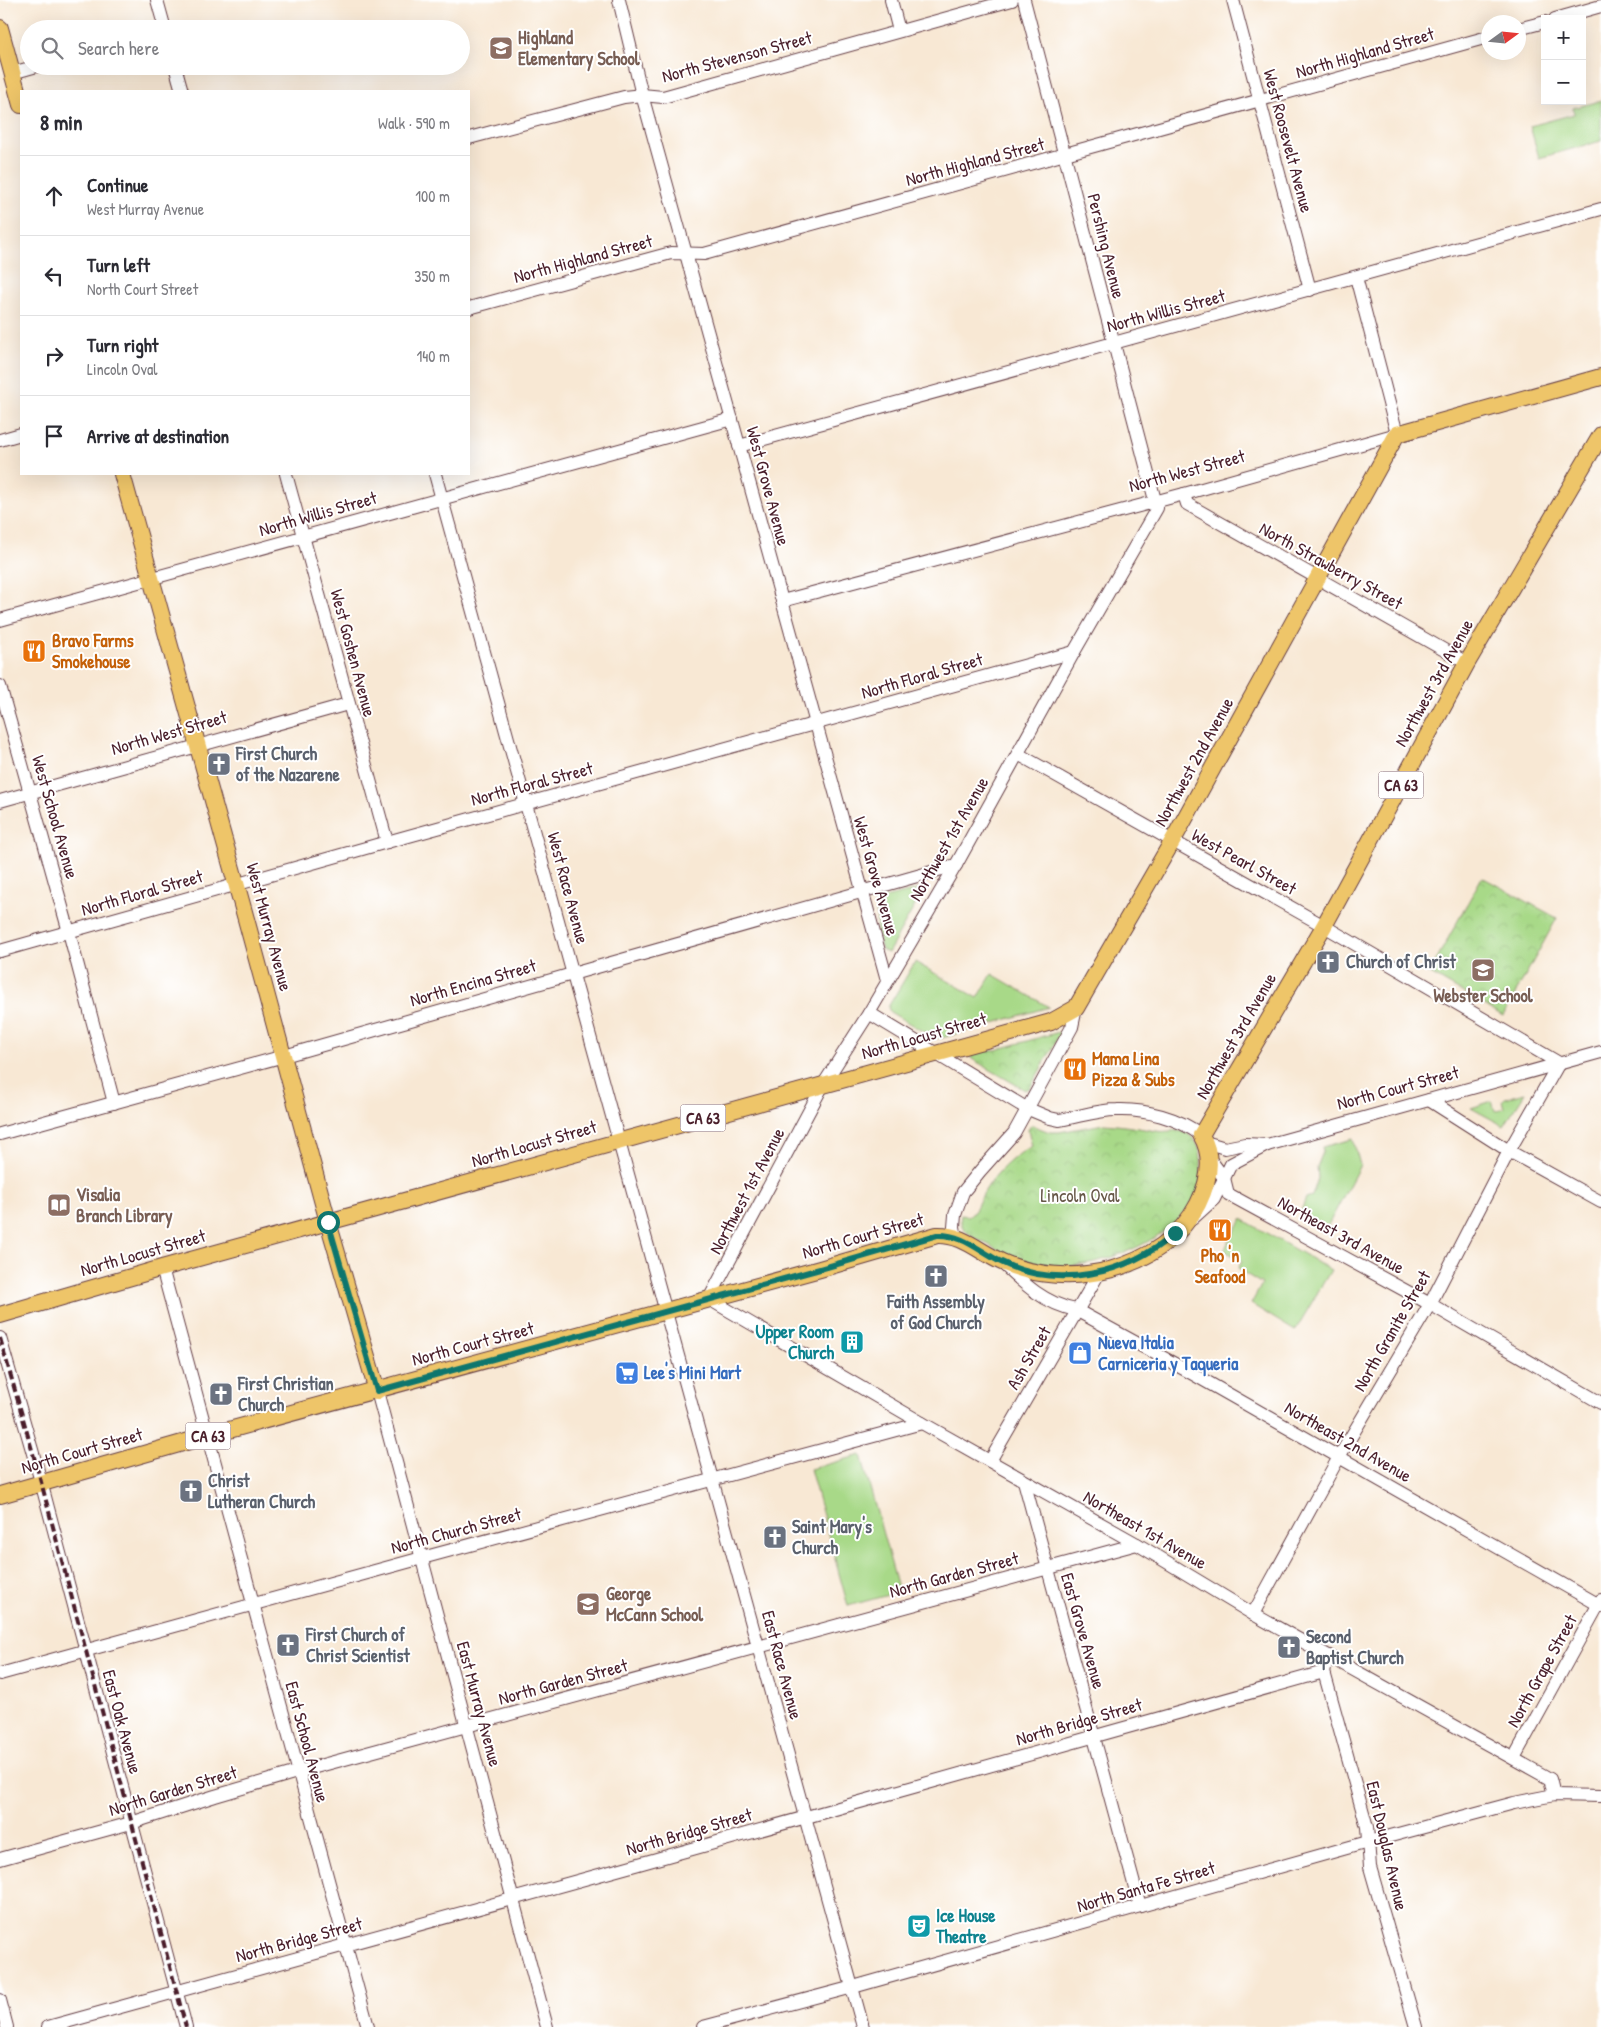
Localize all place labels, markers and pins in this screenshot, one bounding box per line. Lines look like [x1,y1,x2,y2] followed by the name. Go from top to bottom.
[518,25,641,72] place label: Highland Elementary School
[488,35,514,61] school or university icon: Highland Elementary School
[52,628,134,674] place label: Bravo Farms Smokehouse
[21,638,47,664] restaurant icon: Bravo Farms Smokehouse
[235,741,341,787] place label: First Church of the Nazarene
[206,751,232,777] church icon: First Church of the Nazarene
[1315,949,1341,975] church icon: Church of Christ
[1346,949,1456,974] place label: Church of Christ
[1470,957,1496,983] school or university icon: Webster School
[1433,983,1534,1008] place label: Webster School
[1092,1046,1175,1092] place label: Mama Lina Pizza & Subs
[1062,1056,1088,1082] restaurant icon: Mama Lina Pizza & Subs
[76,1182,173,1229] place label: Visalia Branch Library
[46,1192,72,1218] library icon: Visalia Branch Library
[1207,1217,1233,1243] restaurant icon: Pho 'n Seafood
[1195,1243,1245,1289] place label: Pho 'n Seafood
[923,1263,949,1289] church icon: Faith Assembly of God Church
[886,1289,985,1335] place label: Faith Assembly of God Church
[756,1319,834,1365] place label: Upper Room Church
[839,1329,865,1355] building icon: Upper Room Church
[1098,1330,1239,1377] place label: Nueva Italia Carniceria y Taqueria
[1067,1340,1093,1366] shop icon: Nueva Italia Carniceria y Taqueria
[614,1360,640,1386] supermarket icon: Lee's Mini Mart
[644,1360,742,1385] place label: Lee's Mini Mart
[237,1371,334,1417] place label: First Christian Church
[208,1381,234,1407] church icon: First Christian Church
[208,1468,316,1514] place label: Christ Lutheran Church
[178,1478,204,1504] church icon: Christ Lutheran Church
[792,1514,872,1560] place label: Saint Mary's Church
[762,1524,788,1550] church icon: Saint Mary's Church
[606,1581,704,1627] place label: George McCann School
[575,1591,601,1617] school or university icon: George McCann School
[305,1622,410,1668] place label: First Church of Christ Scientist
[1306,1624,1404,1671] place label: Second Baptist Church
[275,1632,301,1658] church icon: First Church of Christ Scientist
[1276,1634,1302,1660] church icon: Second Baptist Church
[935,1903,996,1949] place label: Ice House Theatre
[906,1913,932,1939] theatre icon: Ice House Theatre

